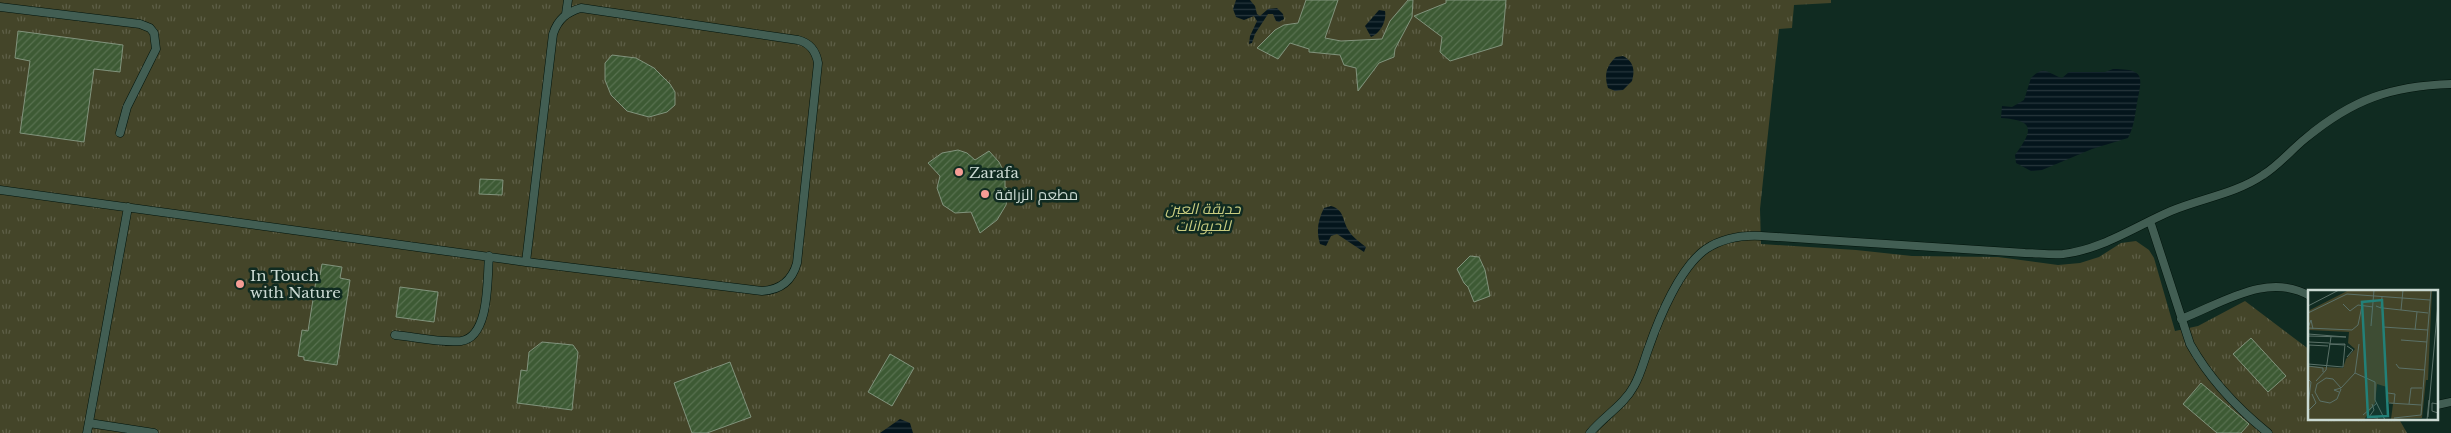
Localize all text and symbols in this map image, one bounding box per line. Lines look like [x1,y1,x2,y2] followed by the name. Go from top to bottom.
[969,163,1020,182] place label: Zarafa
[953,166,965,178] marker: Zarafa
[995,185,1078,205] place label: مطعم الزرافة
[979,188,991,200] marker: مطعم الزرافة
[1165,199,1241,235] park label: حديقة العين للحيوانات
[250,266,341,302] place label: In Touch with Nature
[234,278,246,290] marker: In Touch with Nature
[2308,290,2438,420] inset map

